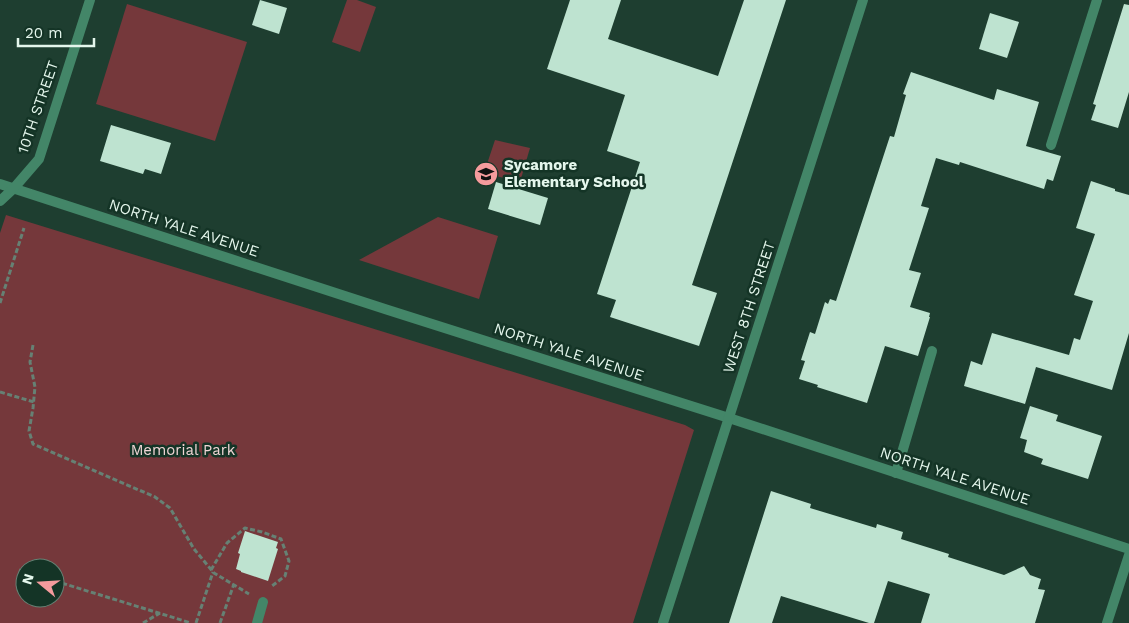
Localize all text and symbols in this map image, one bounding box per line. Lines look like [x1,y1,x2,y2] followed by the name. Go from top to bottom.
[18,15,94,47] scale bar
[25,24,63,42] text: 20 m
[14,58,62,156] street label: 10TH STREET
[504,156,644,191] place label: Sycamore Elementary School
[473,161,499,187] school or university icon: Sycamore Elementary School
[107,195,261,261] street label: NORTH YALE AVENUE
[719,239,779,375] street label: WEST 8TH STREET
[492,319,646,385] street label: NORTH YALE AVENUE
[131,441,236,459] park label: Memorial Park
[878,443,1032,509] street label: NORTH YALE AVENUE
[15,558,65,608] north arrow
[18,572,37,586] text: N

